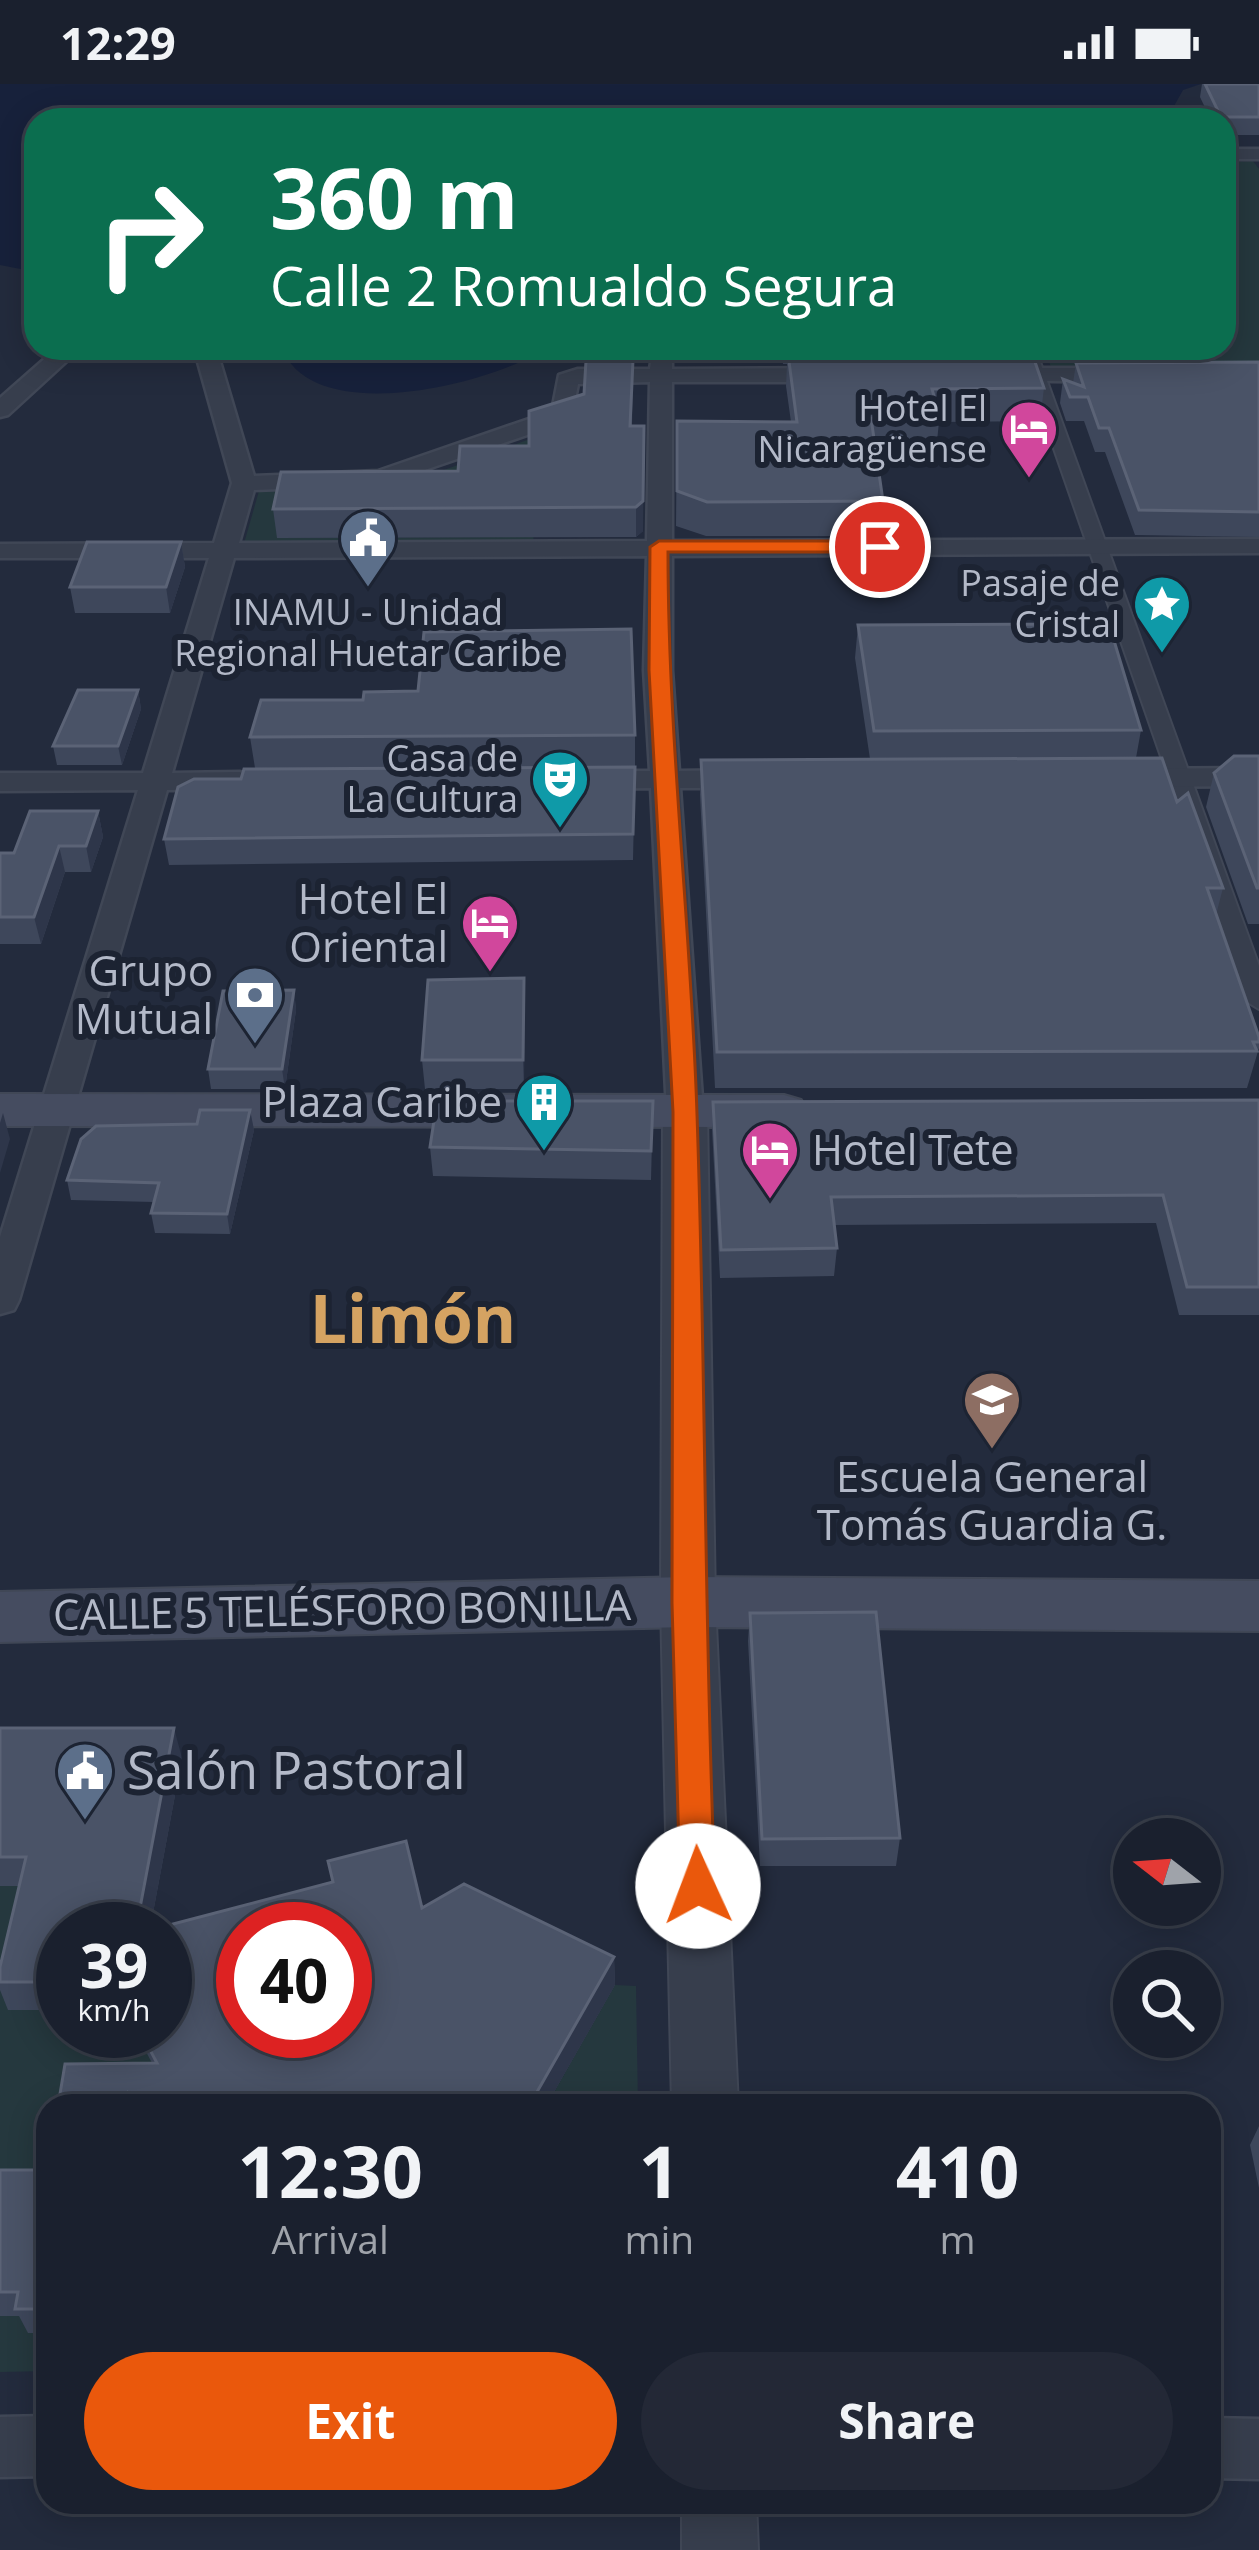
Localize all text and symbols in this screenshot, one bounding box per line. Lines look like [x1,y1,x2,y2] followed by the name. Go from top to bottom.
[60,12,176,73] text: 12:29
[270,139,518,254] text: 360 m
[72,156,228,312] icon: right
[270,248,897,322] text: Calle 2 Romualdo Segura
[758,383,987,473] place label: Hotel El Nicaragüense
[998,398,1060,480] hotel icon: Hotel El Nicaragüense
[829,496,931,598] pin
[337,507,399,589] public building icon: INAMU - Unidad Regional Huetar Caribe
[847,514,913,580] icon: arrive
[960,558,1120,648] place label: Pasaje de Cristal
[1131,573,1193,655] place icon: Pasaje de Cristal
[174,587,562,677] place label: INAMU - Unidad Regional Huetar Caribe
[346,733,518,823] place label: Casa de La Cultura
[529,748,591,830] theatre icon: Casa de La Cultura
[289,869,448,974] place label: Hotel El Oriental
[459,892,521,974] hotel icon: Hotel El Oriental
[75,941,213,1046] place label: Grupo Mutual
[224,964,286,1046] bank icon: Grupo Mutual
[513,1071,575,1153] building icon: Plaza Caribe
[262,1072,502,1129] place label: Plaza Caribe
[739,1119,801,1201] hotel icon: Hotel Tete
[812,1120,1014,1177] place label: Hotel Tete
[310,1272,516,1362] district label: Limón
[961,1369,1023,1451] school or university icon: Escuela General Tomás Guardia G.
[817,1447,1167,1552] place label: Escuela General Tomás Guardia G.
[52,1575,632,1642] street label: CALLE 5 TELÉSFORO BONILLA
[127,1734,466,1804] place label: Salón Pastoral
[54,1740,116,1822] public building icon: Salón Pastoral
[1113,1818,1221,1926] north arrow
[1113,1818,1221,2058] map controls
[635,1823,761,1949] position arrow
[216,1902,372,2058] speed limit sign: 40
[80,1924,148,2006] text: 39
[1113,1950,1221,2058] button: search
[78,1989,150,2030] text: km/h
[238,2121,423,2219] text: 12:30
[639,2121,680,2219] text: 1
[896,2121,1019,2219] text: 410
[272,2212,389,2265] text: Arrival
[624,2212,694,2265] text: min
[940,2212,976,2265] text: m
[84,2352,617,2490] button: Exit
[641,2352,1173,2490] button: Share

